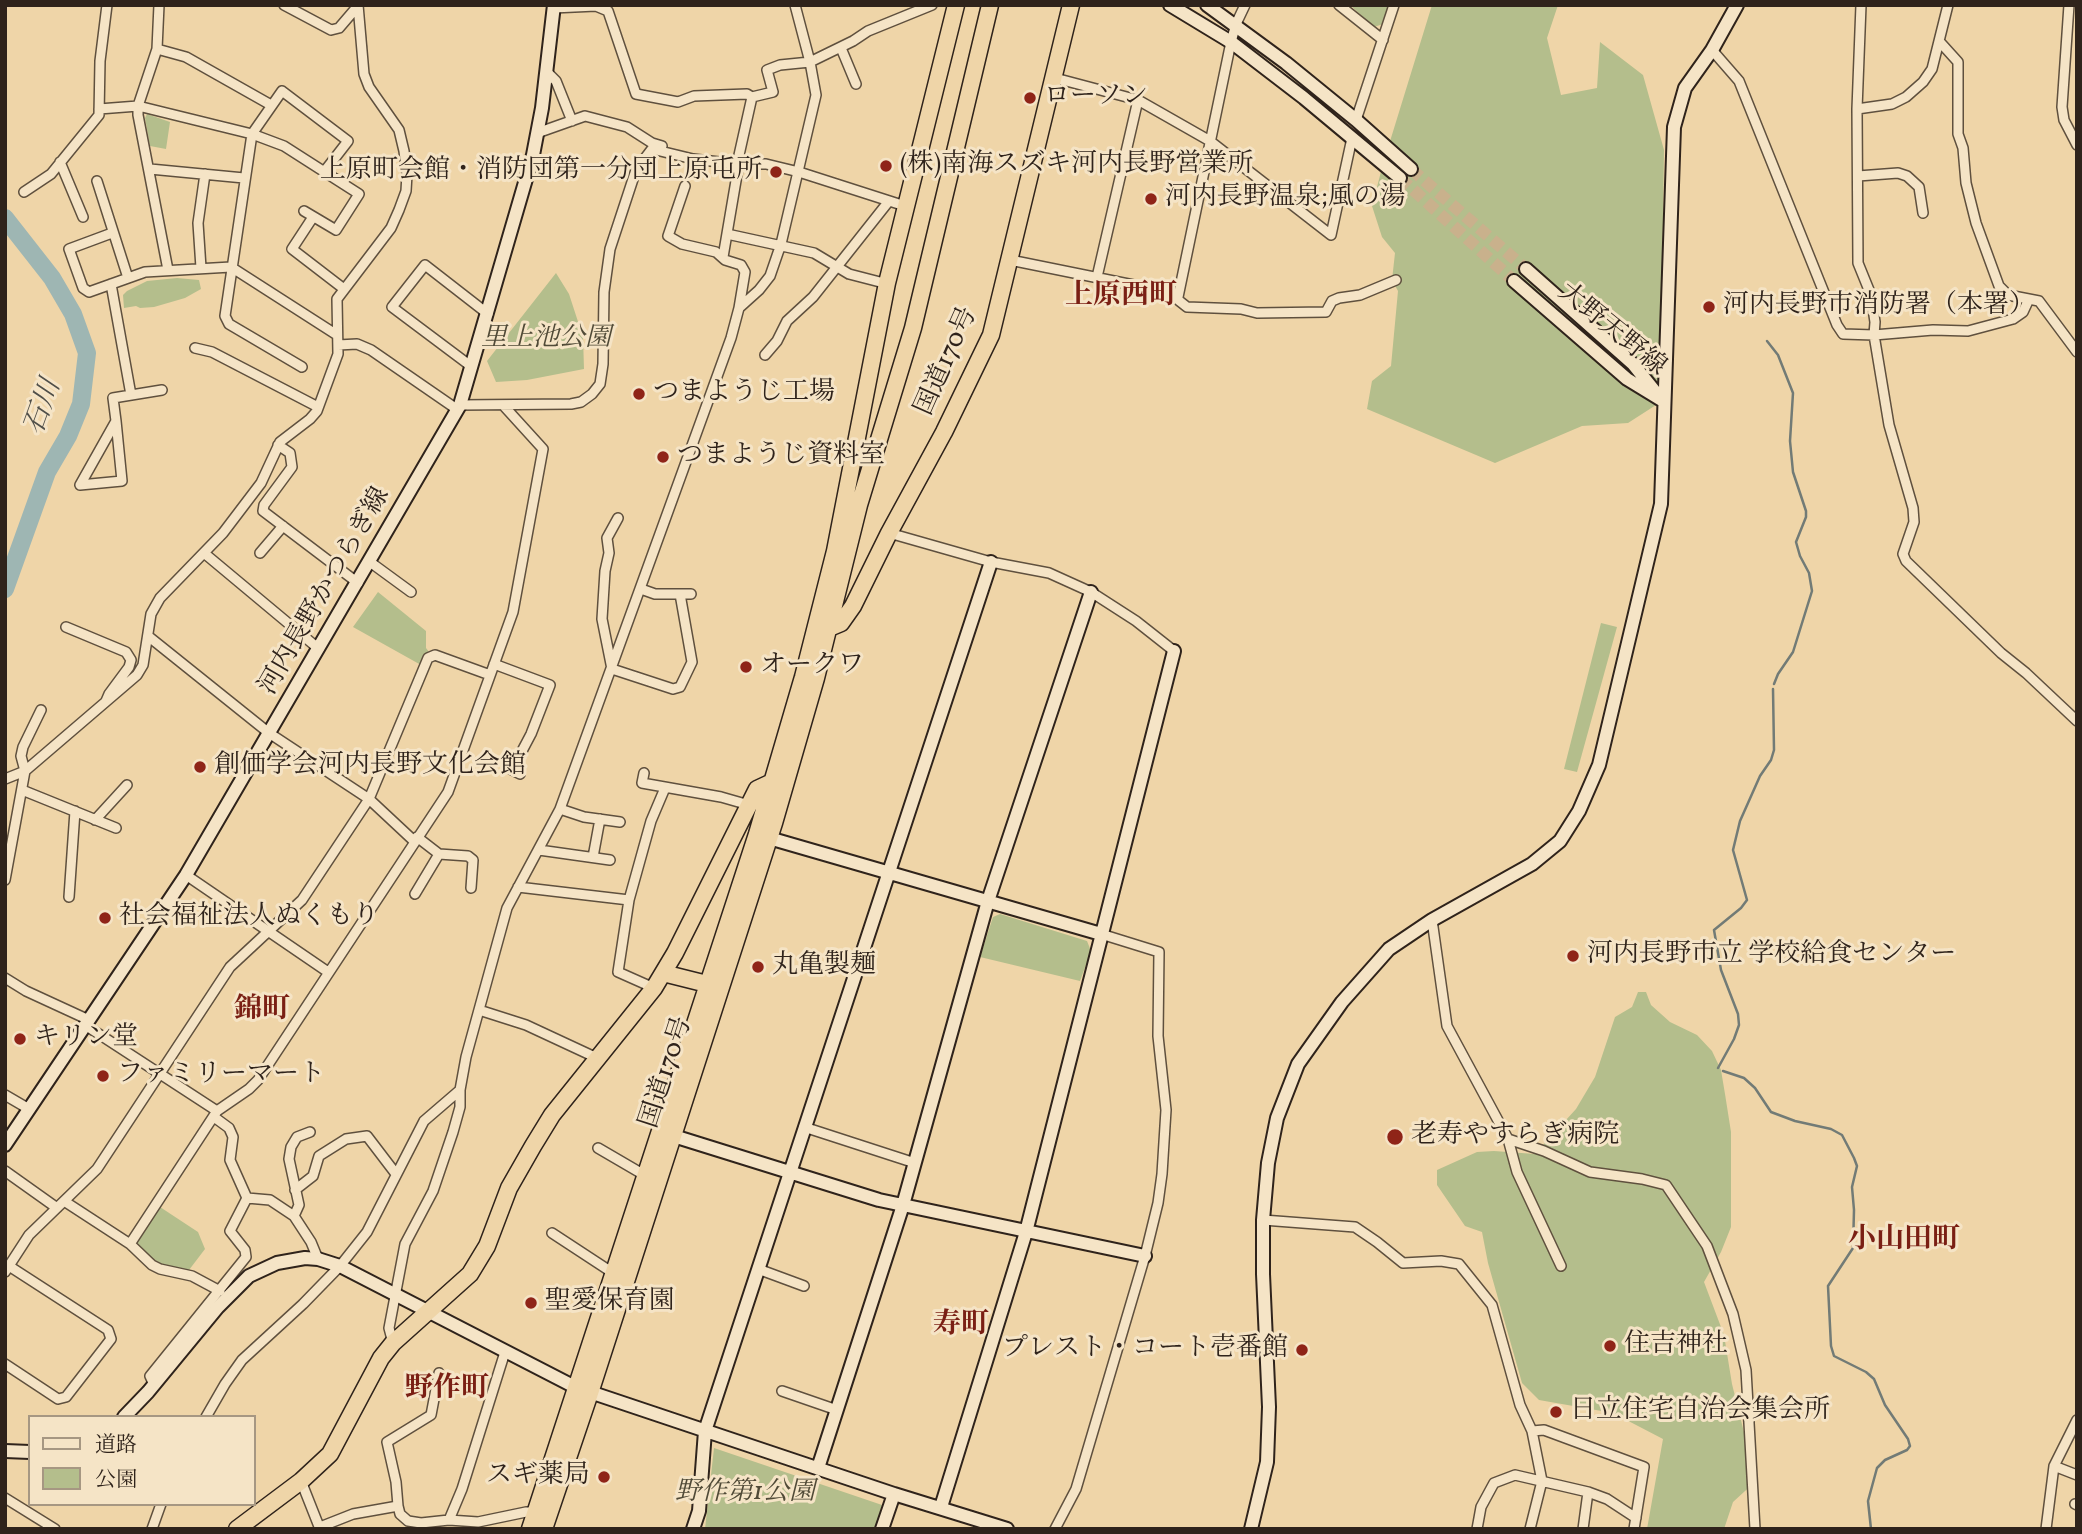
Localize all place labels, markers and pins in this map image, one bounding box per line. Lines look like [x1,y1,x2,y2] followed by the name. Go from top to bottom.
[1044,82,1148,114] place label: ローソン
[1022,90,1038,106] marker: ローソン
[900,150,1253,182] place label: (株)南海スズキ河内長野営業所
[320,156,762,188] place label: 上原町会館・消防団第一分団上原屯所
[878,158,894,174] marker: (株)南海スズキ河内長野営業所
[768,164,784,180] marker: 上原町会館・消防団第一分団上原屯所
[1165,183,1406,215] place label: 河内長野温泉;風の湯
[1143,191,1159,207] marker: 河内長野温泉;風の湯
[1723,291,2035,323] place label: 河内長野市消防署（本署）
[1701,299,1717,315] marker: 河内長野市消防署（本署）
[653,378,835,410] place label: つまようじ工場
[631,386,647,402] marker: つまようじ工場
[677,441,885,473] place label: つまようじ資料室
[655,449,671,465] marker: つまようじ資料室
[760,651,864,683] place label: オークワ
[738,659,754,675] marker: オークワ
[214,751,526,783] place label: 創価学会河内長野文化会館
[192,759,208,775] marker: 創価学会河内長野文化会館
[119,902,379,934] place label: 社会福祉法人ぬくもり
[97,910,113,926] marker: 社会福祉法人ぬくもり
[1587,940,1956,972] place label: 河内長野市立 学校給食センター
[1565,948,1581,964] marker: 河内長野市立 学校給食センター
[772,951,876,983] place label: 丸亀製麺
[750,959,766,975] marker: 丸亀製麺
[34,1023,138,1055] place label: キリン堂
[12,1031,28,1047] marker: キリン堂
[117,1060,325,1092] place label: ファミリーマート
[95,1068,111,1084] marker: ファミリーマート
[1411,1121,1619,1153] place label: 老寿やすらぎ病院
[1385,1127,1405,1147] marker: 老寿やすらぎ病院
[545,1287,675,1319] place label: 聖愛保育園
[523,1295,539,1311] marker: 聖愛保育園
[1624,1330,1728,1362] place label: 住吉神社
[1002,1334,1288,1366] place label: プレスト・コート壱番館
[1602,1338,1618,1354] marker: 住吉神社
[1294,1342,1310,1358] marker: プレスト・コート壱番館
[1570,1396,1830,1428] place label: 日立住宅自治会集会所
[1548,1404,1564,1420] marker: 日立住宅自治会集会所
[486,1461,590,1493] place label: スギ薬局
[596,1469,612,1485] marker: スギ薬局

